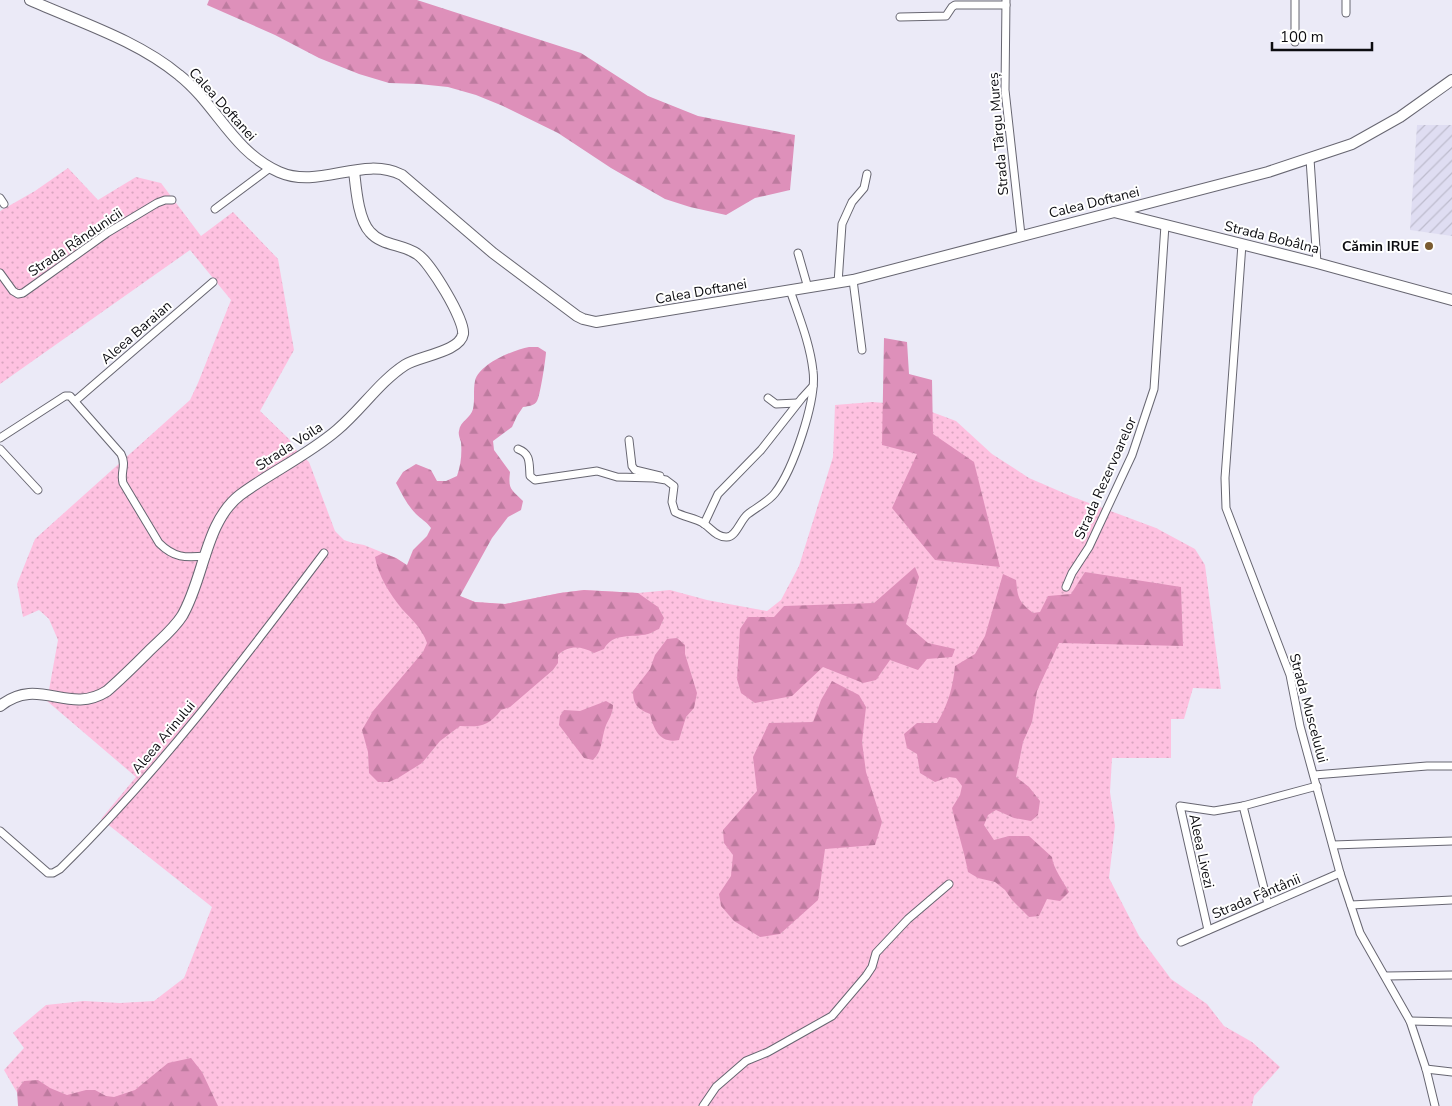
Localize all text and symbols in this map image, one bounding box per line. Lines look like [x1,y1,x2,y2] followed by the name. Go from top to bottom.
[1272,20,1372,52] scale bar
[1280,27,1324,47] text: 100 m
[185,64,261,145] street label: Calea Doftanei
[984,71,1013,196] street label: Strada Târgu Mureș
[1047,182,1141,223] street label: Calea Doftanei
[24,204,126,281] street label: Strada Rândunicii
[1222,216,1321,258] street label: Strada Bobâlna
[1342,237,1419,256] place label: Cămin IRUE
[1423,240,1435,252] marker: Cămin IRUE
[654,274,748,309] street label: Calea Doftanei
[97,296,176,368] street label: Aleea Baraian
[1070,414,1141,543] street label: Strada Rezervoarelor
[252,418,327,475] street label: Strada Voila
[1285,651,1332,765] street label: Strada Muscelului
[127,697,199,778] street label: Aleea Arinului
[1184,812,1219,890] street label: Aleea Livezi
[1209,869,1303,924] street label: Strada Fântânii

